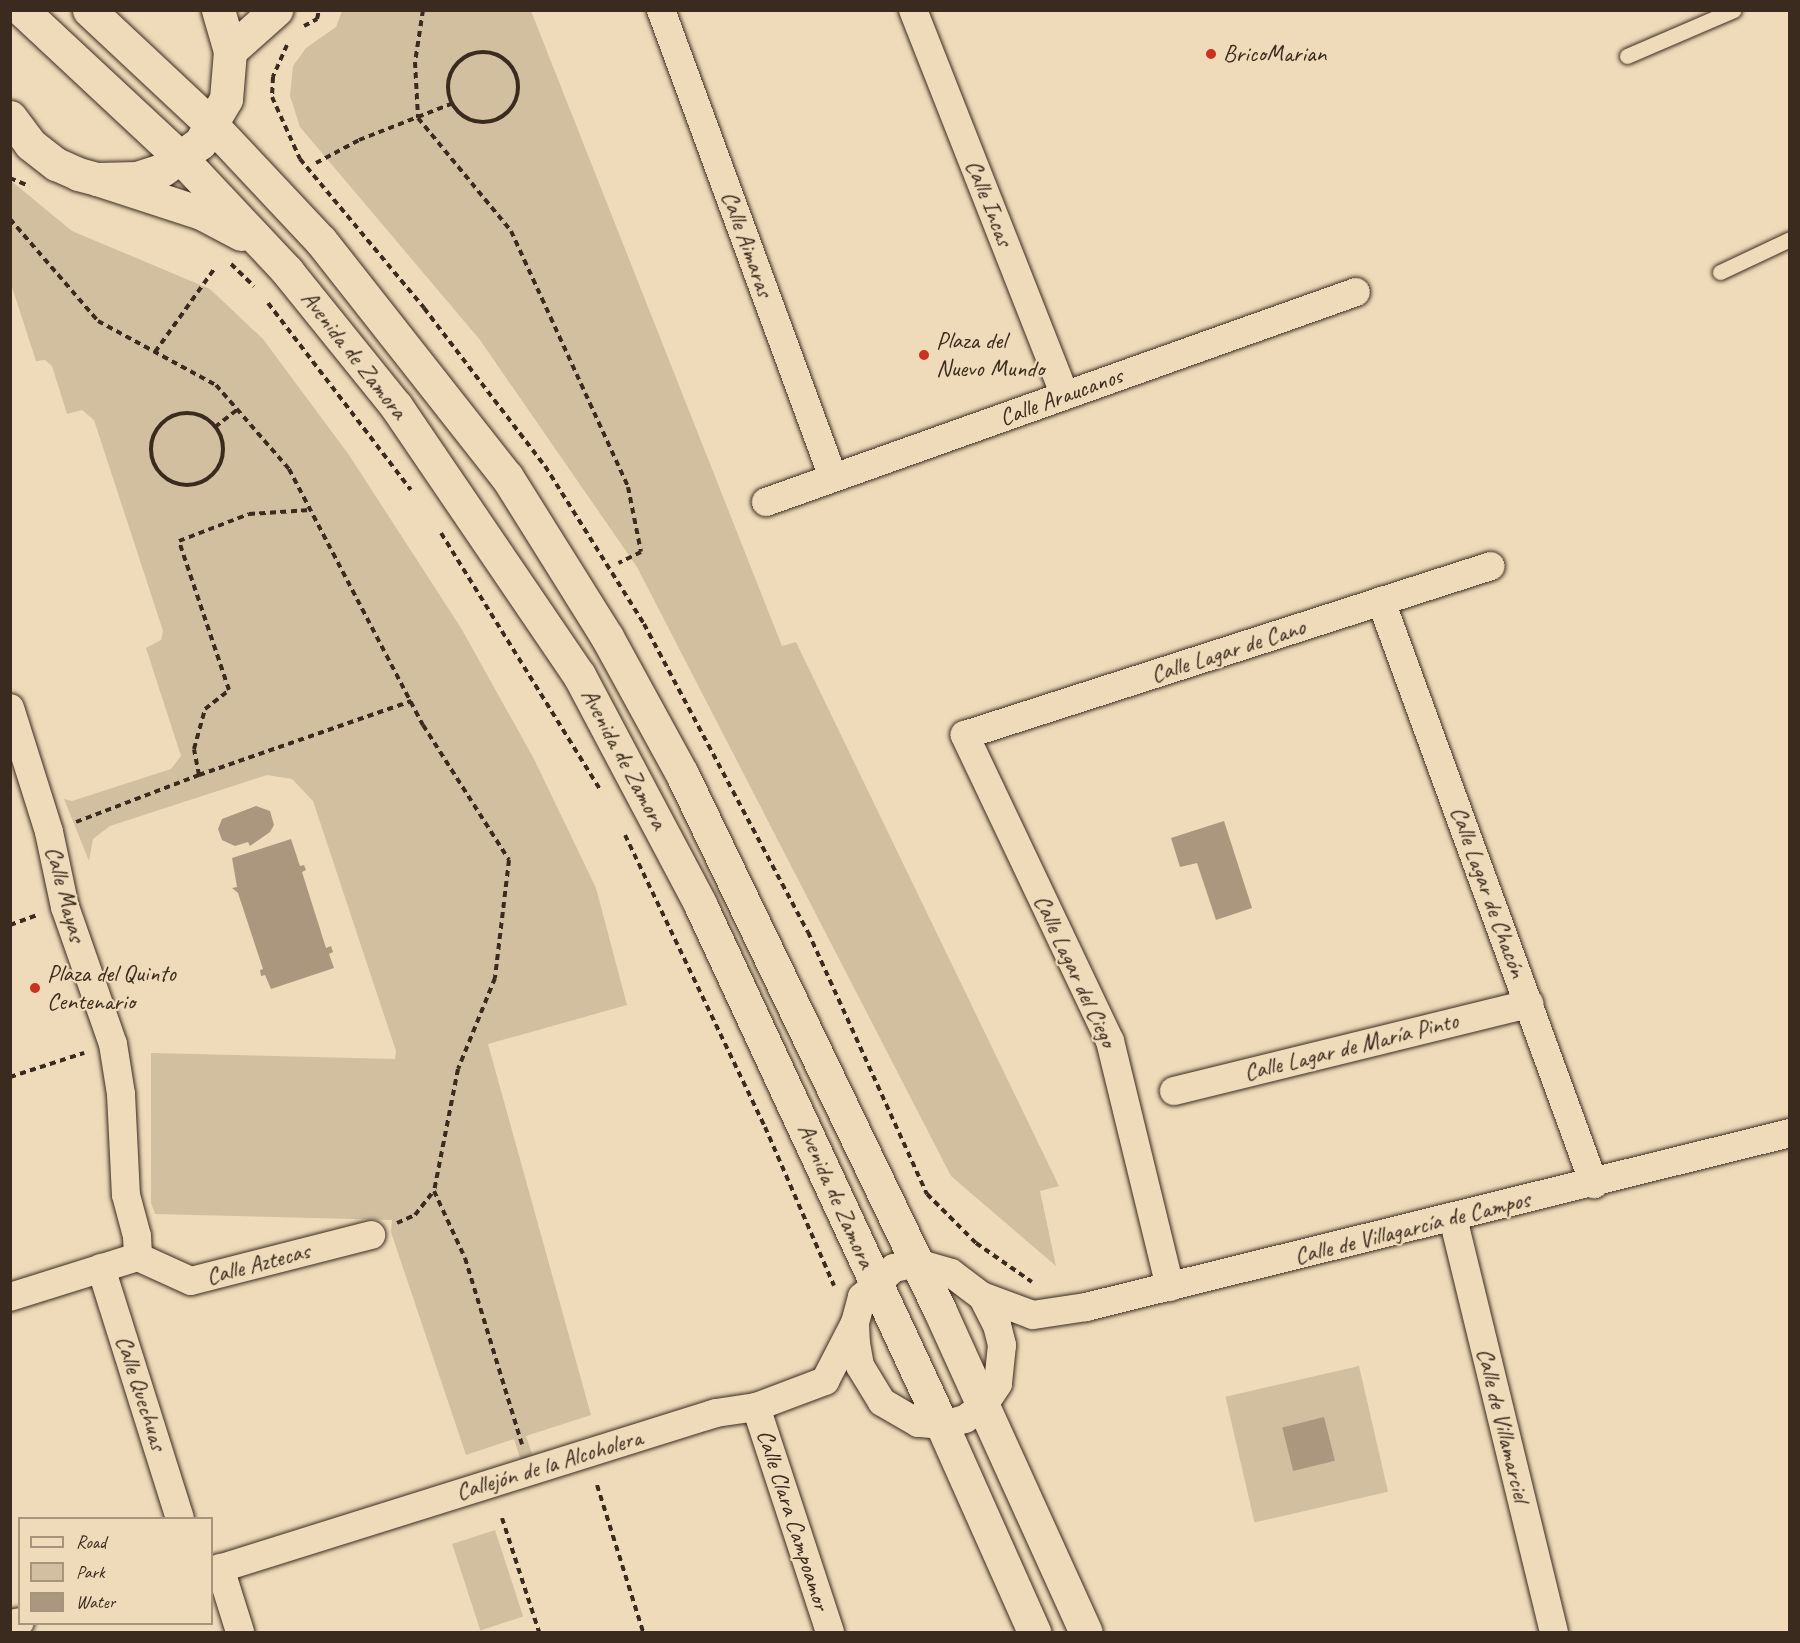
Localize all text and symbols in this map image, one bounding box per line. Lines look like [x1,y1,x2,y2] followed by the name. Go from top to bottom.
[1223,40,1326,68] place label: BricoMarian
[1204,47,1218,61] marker: BricoMarian
[959,156,1019,250] street label: Calle Incas
[715,187,779,301] street label: Calle Aimaras
[295,285,413,425] street label: Avenida de Zamora
[936,327,1044,383] place label: Plaza del Nuevo Mundo
[917,348,931,362] marker: Plaza del Nuevo Mundo
[995,361,1127,433] street label: Calle Araucanos
[1147,612,1309,690] street label: Calle Lagar de Cano
[575,684,673,834] street label: Avenida de Zamora
[1444,802,1532,982] street label: Calle Lagar de Chacón
[39,844,91,944] street label: Calle Mayas
[1027,890,1123,1052] street label: Calle Lagar del Ciego
[47,960,176,1016] place label: Plaza del Quinto Centenario
[28,981,42,995] marker: Plaza del Quinto Centenario
[1241,1006,1461,1088] street label: Calle Lagar de María Pinto
[792,1120,880,1272] street label: Avenida de Zamora
[1292,1185,1532,1271] street label: Calle de Villagarcía de Campos
[203,1236,313,1292] street label: Calle Aztecas
[109,1332,173,1454] street label: Calle Quechuas
[1470,1345,1536,1505] street label: Calle de Villamarciel
[452,1423,646,1507] street label: Callejón de la Alcoholera
[750,1427,836,1613] street label: Calle Clara Campoamor
[18,1517,213,1625] legend
[76,1531,106,1553] text: Road
[76,1561,105,1583] text: Park
[76,1591,115,1613] text: Water

